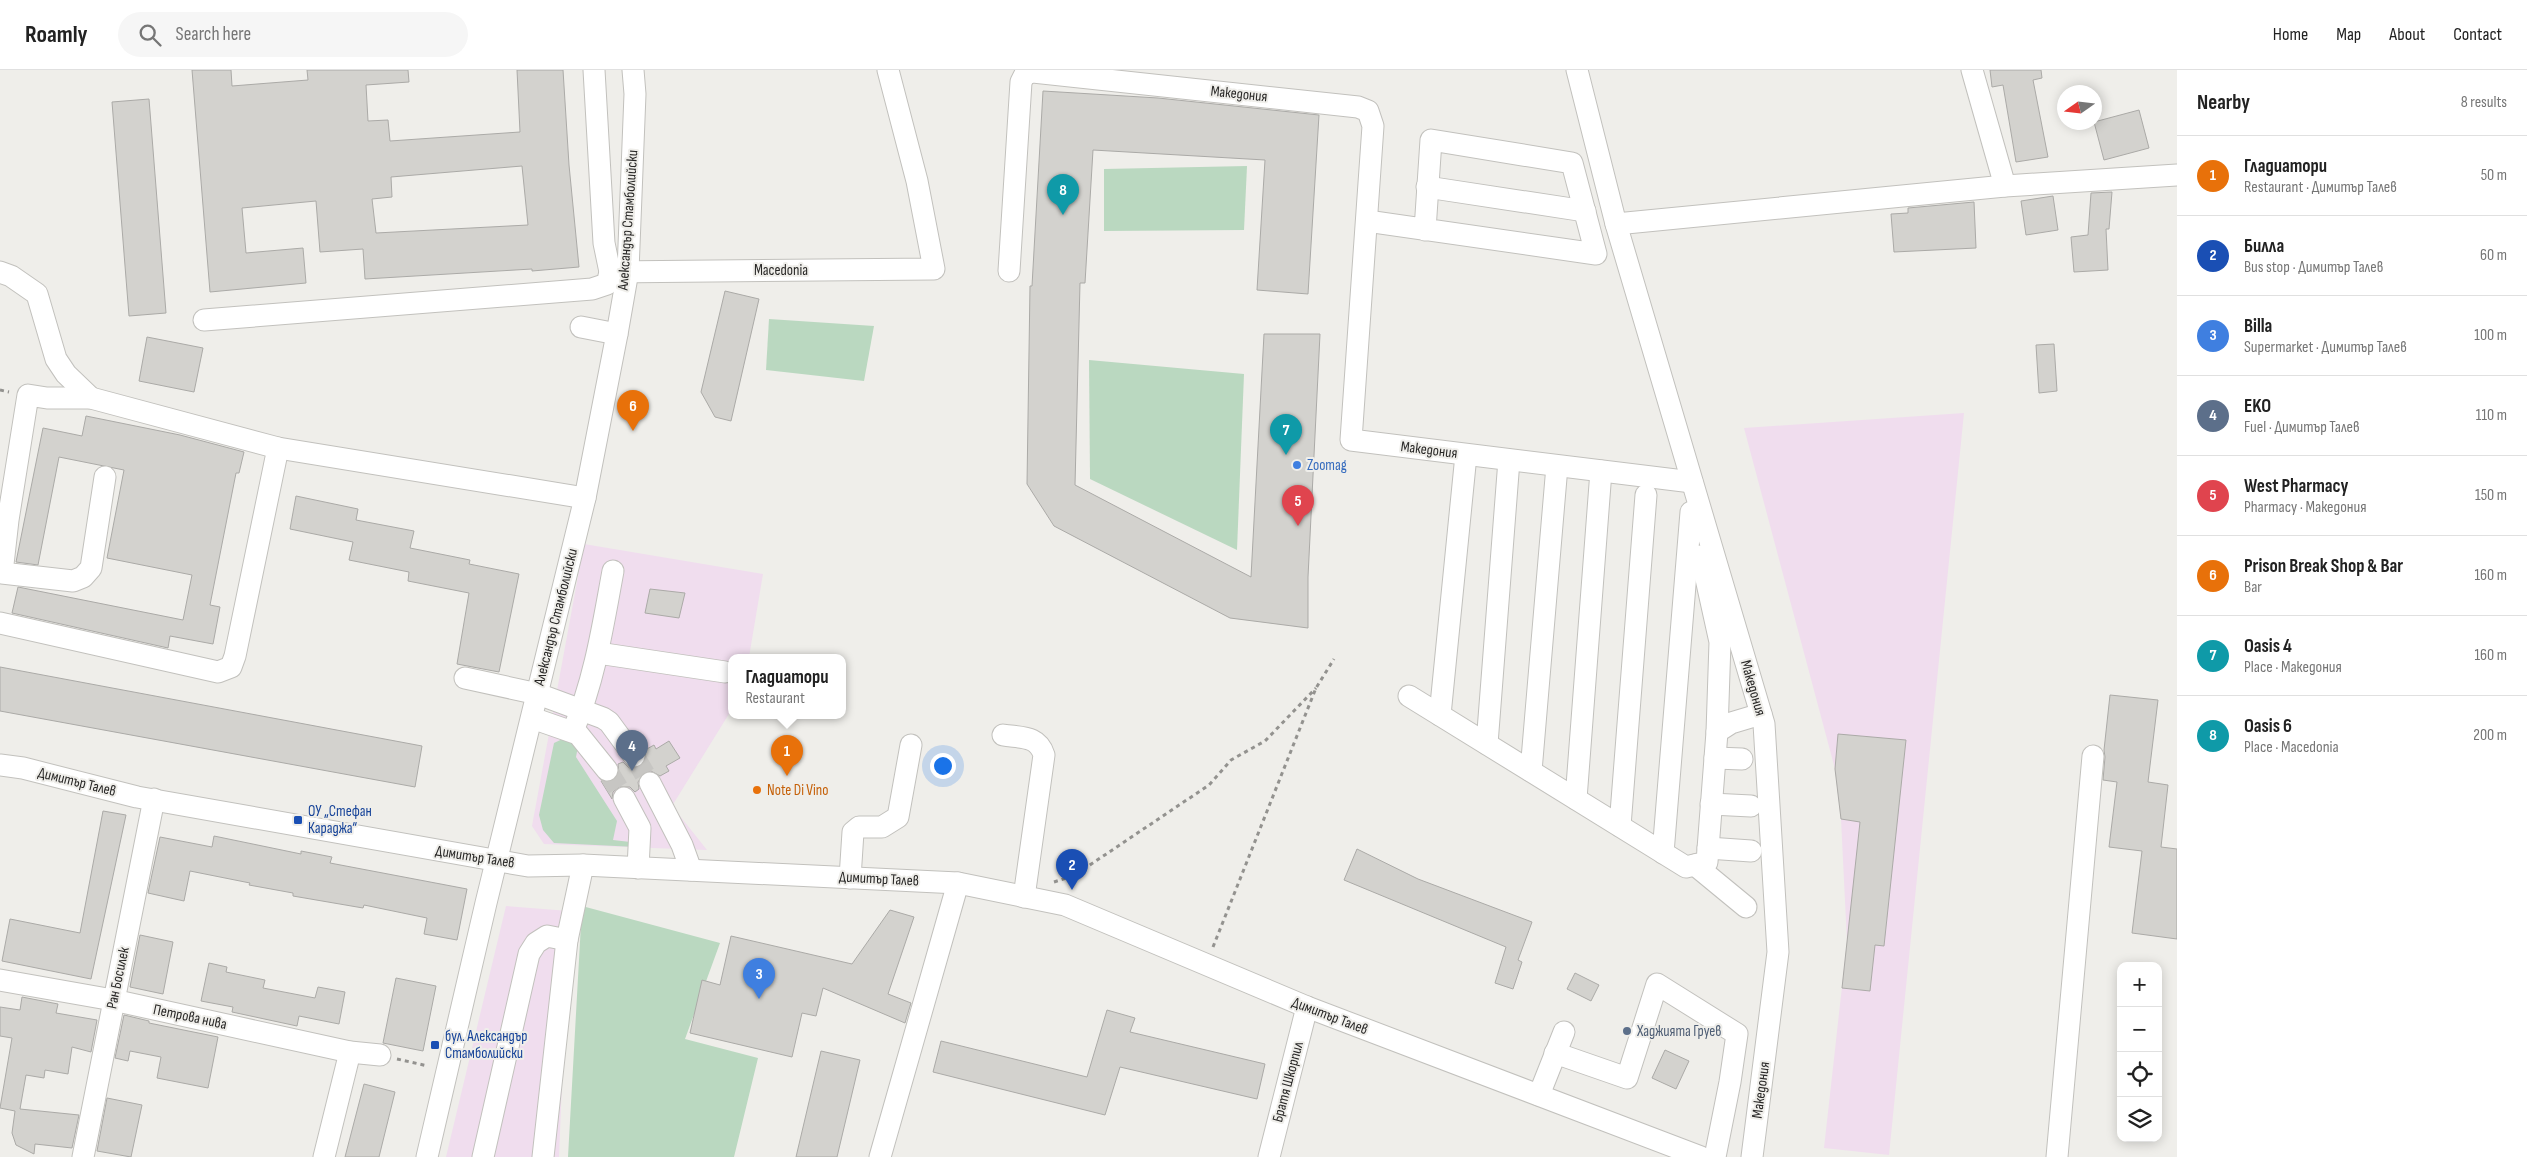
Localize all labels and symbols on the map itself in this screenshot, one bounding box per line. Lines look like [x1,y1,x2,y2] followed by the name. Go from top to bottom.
[1210,82,1268,106] street label: Македония
[2057,85,2102,130] north arrow
[614,149,642,292] street label: Александър Стамболийски
[1047,174,1079,215] pin: 8
[754,261,808,280] street label: Macedonia
[617,390,649,431] pin: 6
[1270,414,1302,455] pin: 7
[1400,437,1459,463] street label: Македония
[1307,456,1347,475] place label: Zoomag
[1291,459,1303,471] marker: Zoomag
[1282,485,1314,526] pin: 5
[530,546,582,689] street label: Александър Стамболийски
[1736,658,1770,718] street label: Македония
[616,730,648,771] pin: 4
[771,735,803,776] pin: 1
[930,753,956,779] your location
[36,763,118,801] street label: Димитър Талев
[767,781,829,800] place label: Note Di Vino
[751,784,763,796] marker: Note Di Vino
[308,802,372,838] place label: ОУ „Стефан Караджа“
[292,814,304,826] marker: ОУ „Стефан Караджа“
[434,841,516,873] street label: Димитър Талев
[1056,849,1088,890] pin: 2
[839,867,919,891] street label: Димитър Талев
[102,945,134,1011] street label: Ран Босилек
[743,958,775,999] pin: 3
[1289,993,1371,1039] street label: Димитър Талев
[152,1000,229,1034] street label: Петрова нива
[1636,1022,1722,1041] place label: Хаджията Груев
[1621,1025,1633,1037] marker: Хаджията Груев
[445,1027,528,1063] place label: бул. Александър Стамболийски
[429,1039,441,1051] marker: бул. Александър Стамболийски
[1268,1039,1308,1124] street label: Братя Шкорпил
[1748,1060,1774,1120] street label: Македония

